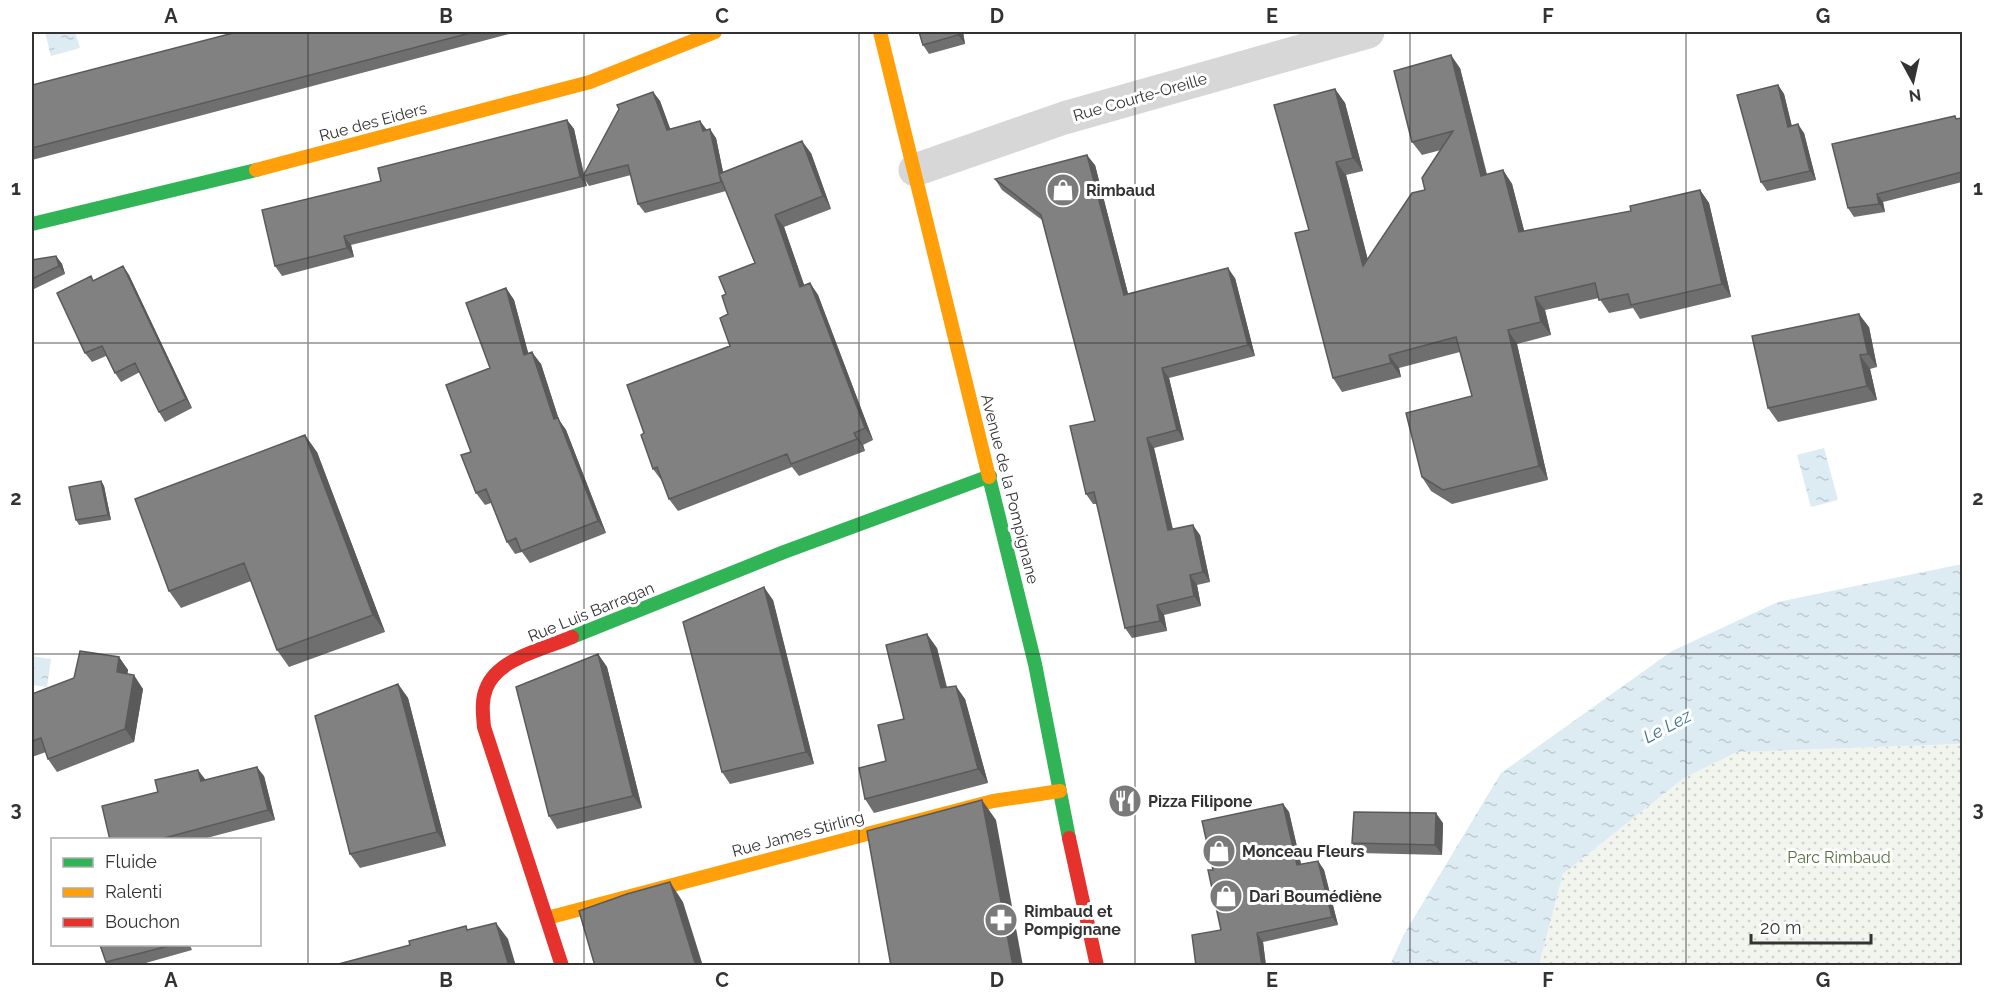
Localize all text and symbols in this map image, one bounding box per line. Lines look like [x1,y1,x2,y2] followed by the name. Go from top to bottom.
[164,4,178,28] text: A
[439,4,453,28] text: B
[715,4,729,28] text: C
[990,4,1004,28] text: D
[1266,4,1278,28] text: E
[1542,4,1554,28] text: F
[1816,4,1830,28] text: G
[1883,51,1943,111] north arrow
[1071,69,1209,125] street label: Rue Courte-Oreille
[1908,85,1922,106] text: N
[317,98,429,145] street label: Rue des Eiders
[1045,172,1081,208] shop icon: Rimbaud
[11,176,21,200] text: 1
[1973,176,1983,200] text: 1
[1086,181,1155,200] place label: Rimbaud
[977,392,1043,586] street label: Avenue de la Pompignane
[10,486,22,510] text: 2
[1972,486,1984,510] text: 2
[525,578,657,646] street label: Rue Luis Barragan
[1639,704,1695,747] water label: Le Lez
[1107,783,1143,819] restaurant icon: Pizza Filipone
[1148,792,1253,811] place label: Pizza Filipone
[10,797,22,821] text: 3
[1972,797,1984,821] text: 3
[730,807,866,861] street label: Rue James Stirling
[1201,833,1237,869] shop icon: Monceau Fleurs
[51,838,261,946] legend
[1242,842,1364,861] place label: Monceau Fleurs
[1787,848,1891,867] park label: Parc Rimbaud
[105,851,157,872] text: Fluide
[1208,878,1244,914] shop icon: Dari Boumédiène
[105,881,162,902] text: Ralenti
[1249,887,1382,906] place label: Dari Boumédiène
[983,902,1019,938] pharmacy icon: Rimbaud et Pompignane
[1024,902,1121,939] place label: Rimbaud et Pompignane
[1751,907,1871,945] scale bar
[105,911,180,932] text: Bouchon
[1760,917,1802,938] text: 20 m
[164,968,178,992] text: A
[439,968,453,992] text: B
[715,968,729,992] text: C
[990,968,1004,992] text: D
[1266,968,1278,992] text: E
[1542,968,1554,992] text: F
[1816,968,1830,992] text: G

